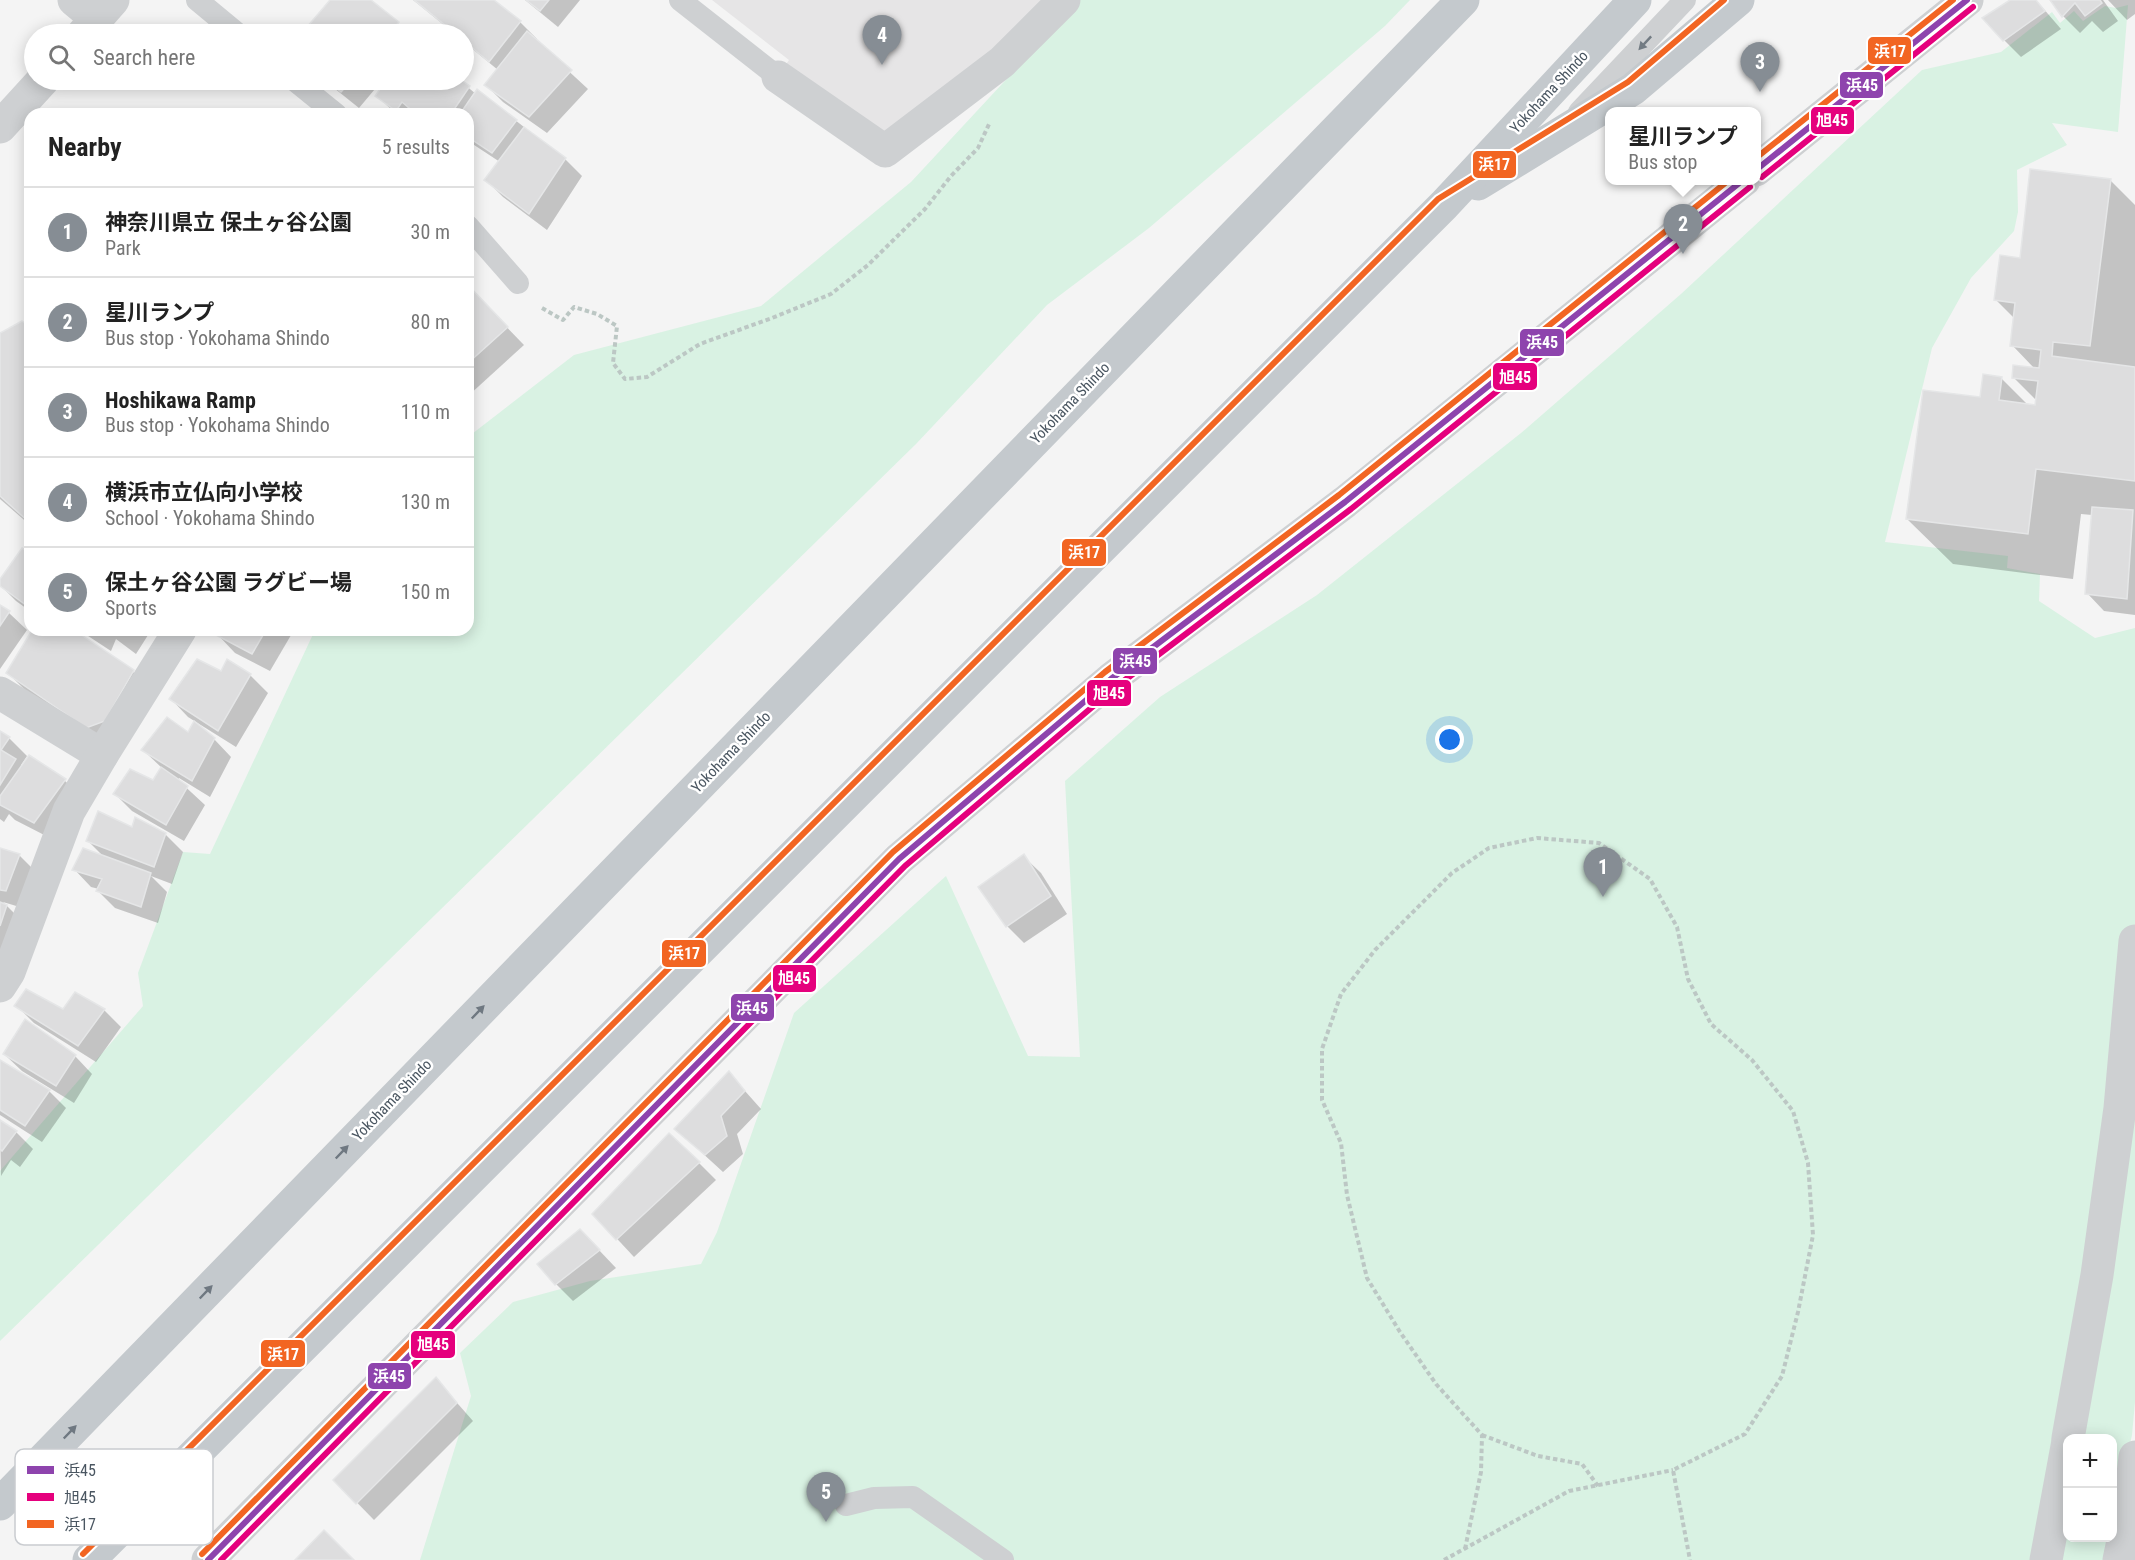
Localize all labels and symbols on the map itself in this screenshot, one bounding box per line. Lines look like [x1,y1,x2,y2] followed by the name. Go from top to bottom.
[862,16,902,65] pin: 4
[1638,35,1652,50] one-way arrow
[1867,36,1912,65] line badge: 浜17
[1740,42,1780,92] pin: 3
[1874,42,1906,61] text: 浜17
[1506,47,1592,137] street label: Yokohama Shindo
[1839,71,1884,99] line badge: 浜45
[1846,76,1878,95] text: 浜45
[1810,106,1855,135] line badge: 旭45
[1816,111,1848,130] text: 旭45
[1472,150,1517,179] line badge: 浜17
[1478,155,1510,174] text: 浜17
[1664,204,1702,254] pin: 2
[1519,328,1565,357] line badge: 浜45
[1526,333,1558,352] text: 浜45
[1027,359,1113,447] street label: Yokohama Shindo
[1492,362,1538,391] line badge: 旭45
[1499,368,1531,387] text: 旭45
[1061,538,1107,567] line badge: 浜17
[1068,543,1100,562] text: 浜17
[1112,647,1158,675] line badge: 浜45
[1119,652,1151,671] text: 浜45
[1086,679,1132,707] line badge: 旭45
[1093,684,1125,703] text: 旭45
[688,708,774,796] street label: Yokohama Shindo
[1435,725,1464,754] your location
[1584,848,1622,897] pin: 1
[661,939,707,968] line badge: 浜17
[668,944,700,963] text: 浜17
[772,964,817,993] line badge: 旭45
[778,969,810,988] text: 旭45
[730,993,775,1022] line badge: 浜45
[736,999,768,1018] text: 浜45
[471,1005,485,1020] one-way arrow
[349,1056,435,1144] street label: Yokohama Shindo
[335,1145,349,1160] one-way arrow
[199,1284,213,1299] one-way arrow
[410,1330,456,1359] line badge: 旭45
[417,1335,449,1354] text: 旭45
[260,1339,306,1368] line badge: 浜17
[267,1345,299,1364] text: 浜17
[367,1362,412,1390] line badge: 浜45
[373,1367,405,1386] text: 浜45
[63,1424,77,1439] one-way arrow
[15,1449,213,1545] legend
[64,1461,96,1480] text: 浜45
[806,1472,846,1522] pin: 5
[64,1488,96,1507] text: 旭45
[64,1515,96,1534] text: 浜17

